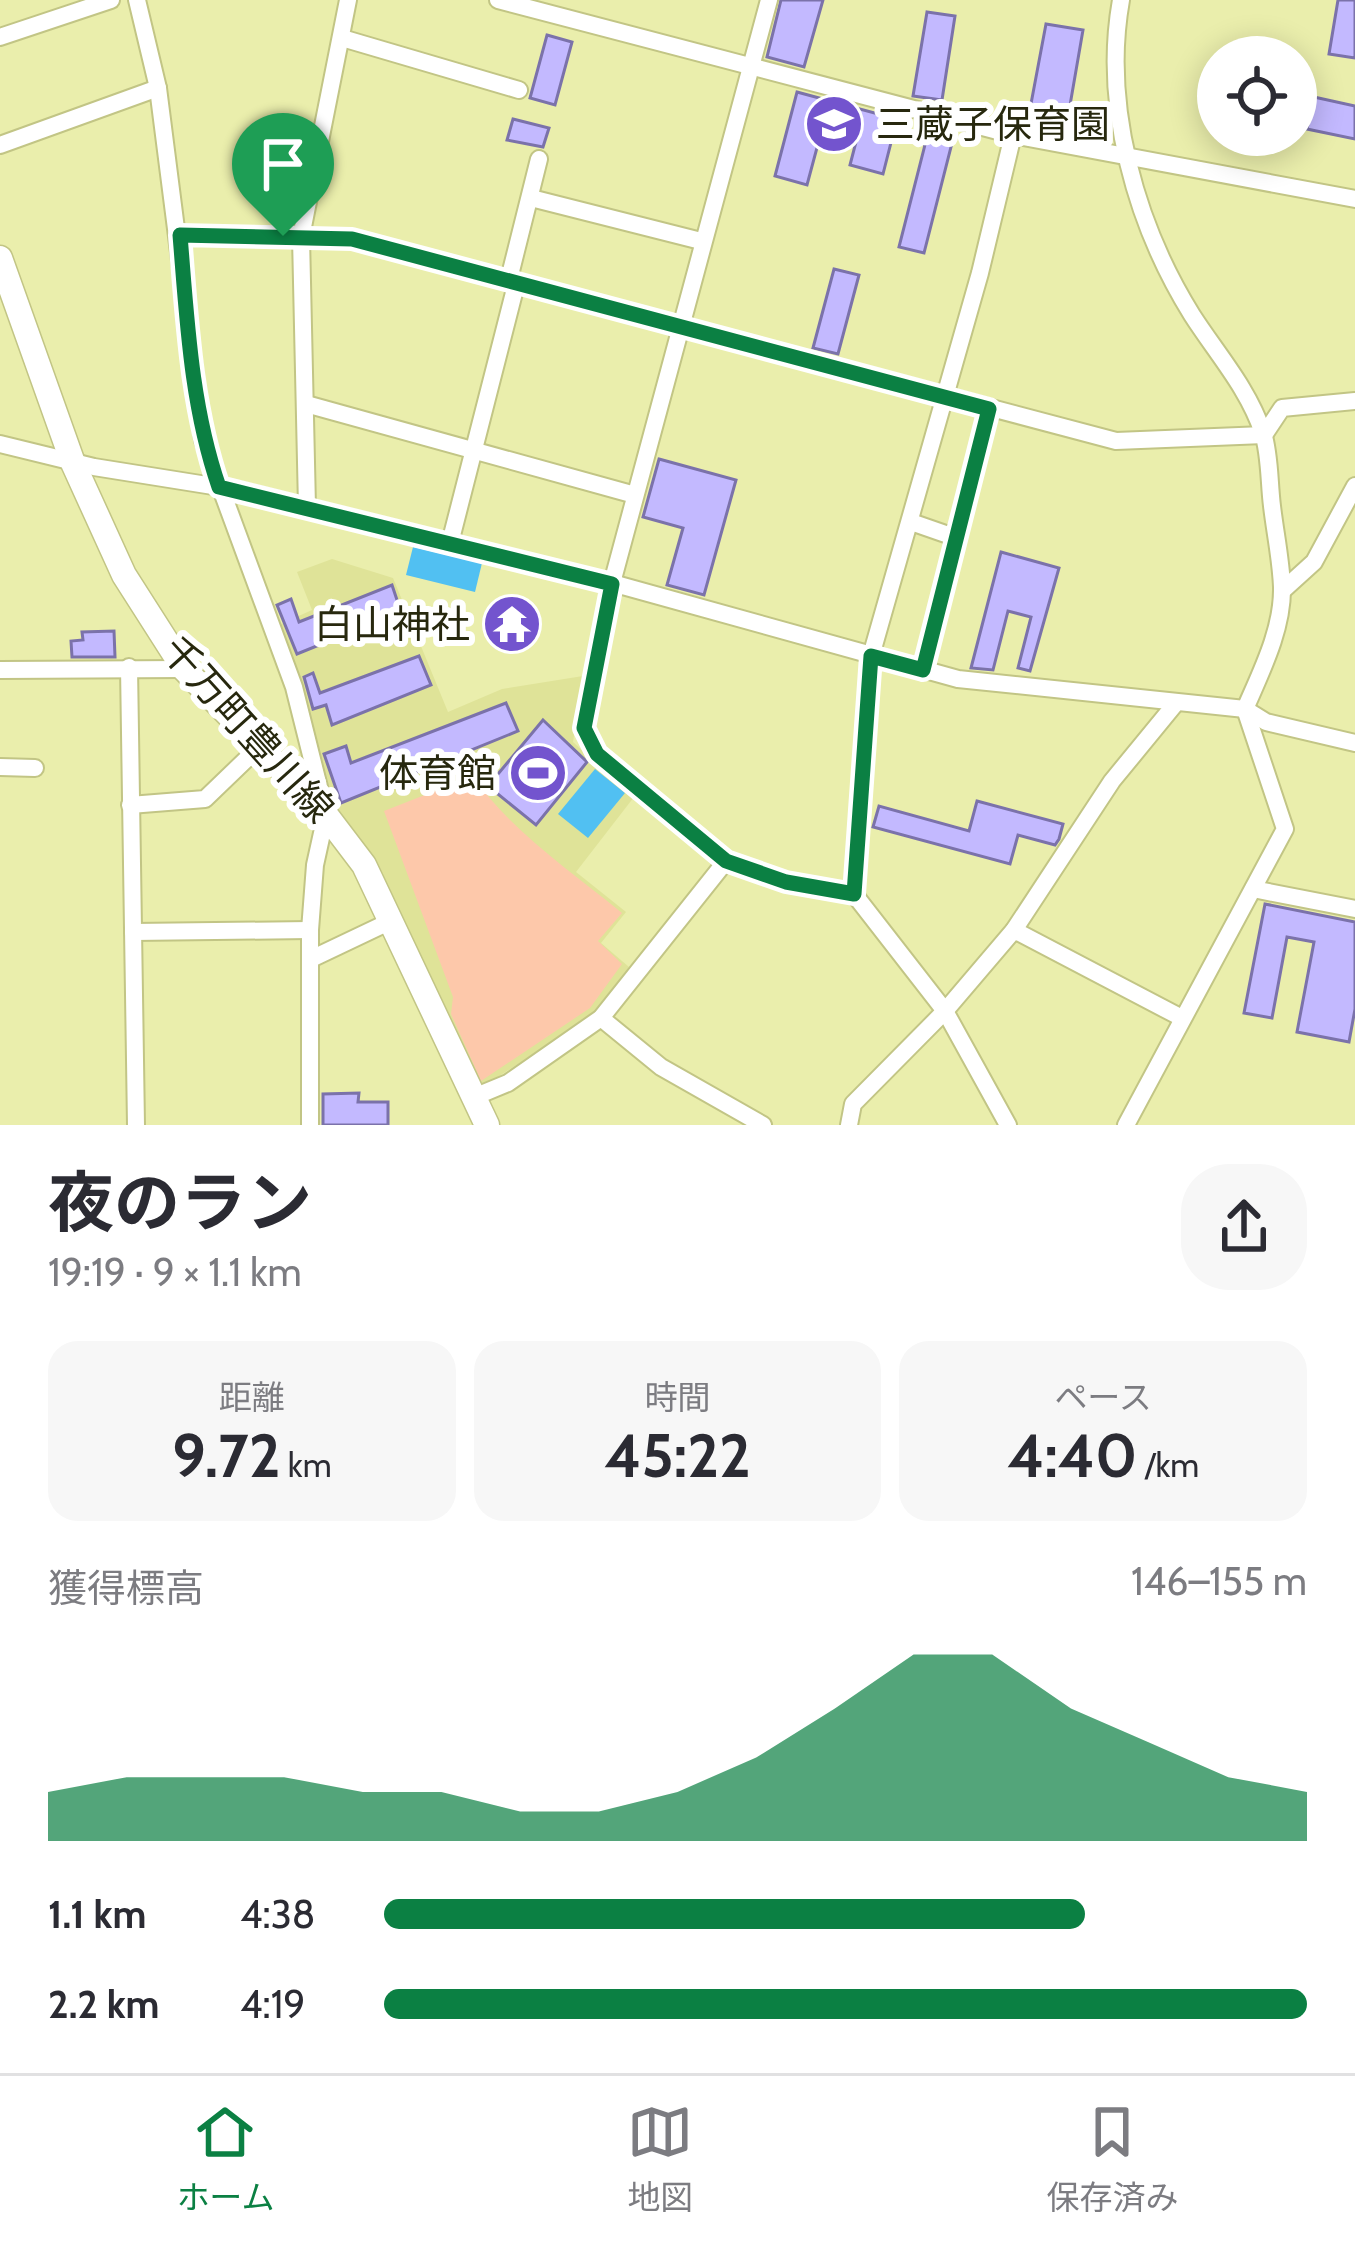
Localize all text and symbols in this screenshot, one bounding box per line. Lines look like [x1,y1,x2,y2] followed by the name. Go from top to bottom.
[1197,36,1317,156] map controls
[1197,36,1317,156] button: locate
[803,93,865,155] school or university icon: 三蔵子保育園
[876,100,1110,148] place label: 三蔵子保育園
[232,113,334,236] pin
[250,131,316,197] icon: arrive
[481,593,543,655] temple icon: 白山神社
[314,600,470,648] place label: 白山神社
[152,626,344,832] street label: 千万町豊川線
[507,742,569,804] sports icon: 体育館
[379,749,496,797] place label: 体育館
[48,1162,312,1243] text: 夜のラン
[1181,1164,1307,1290] button: share
[48,1248,302,1296] text: 19:19 · 9 × 1.1 km
[219,1377,285,1417] text: 距離
[644,1377,710,1417] text: 時間
[1054,1377,1152,1417] text: ペース
[172,1419,280,1492] text: 9.72
[604,1419,751,1492] text: 45:22
[1007,1419,1137,1492] text: 4:40
[280,1445,332,1485] text: km
[1137,1445,1199,1485] text: /km
[1131,1557,1307,1605] text: 146–155 m
[48,1564,204,1612] text: 獲得標高
[48,1890,146,1938] text: 1.1 km
[240,1890,315,1938] text: 4:38
[48,1980,160,2028] text: 2.2 km
[240,1980,306,2028] text: 4:19
[176,2099,275,2219] tab: ホーム
[627,2099,693,2219] tab: 地図
[1046,2099,1178,2219] tab: 保存済み

